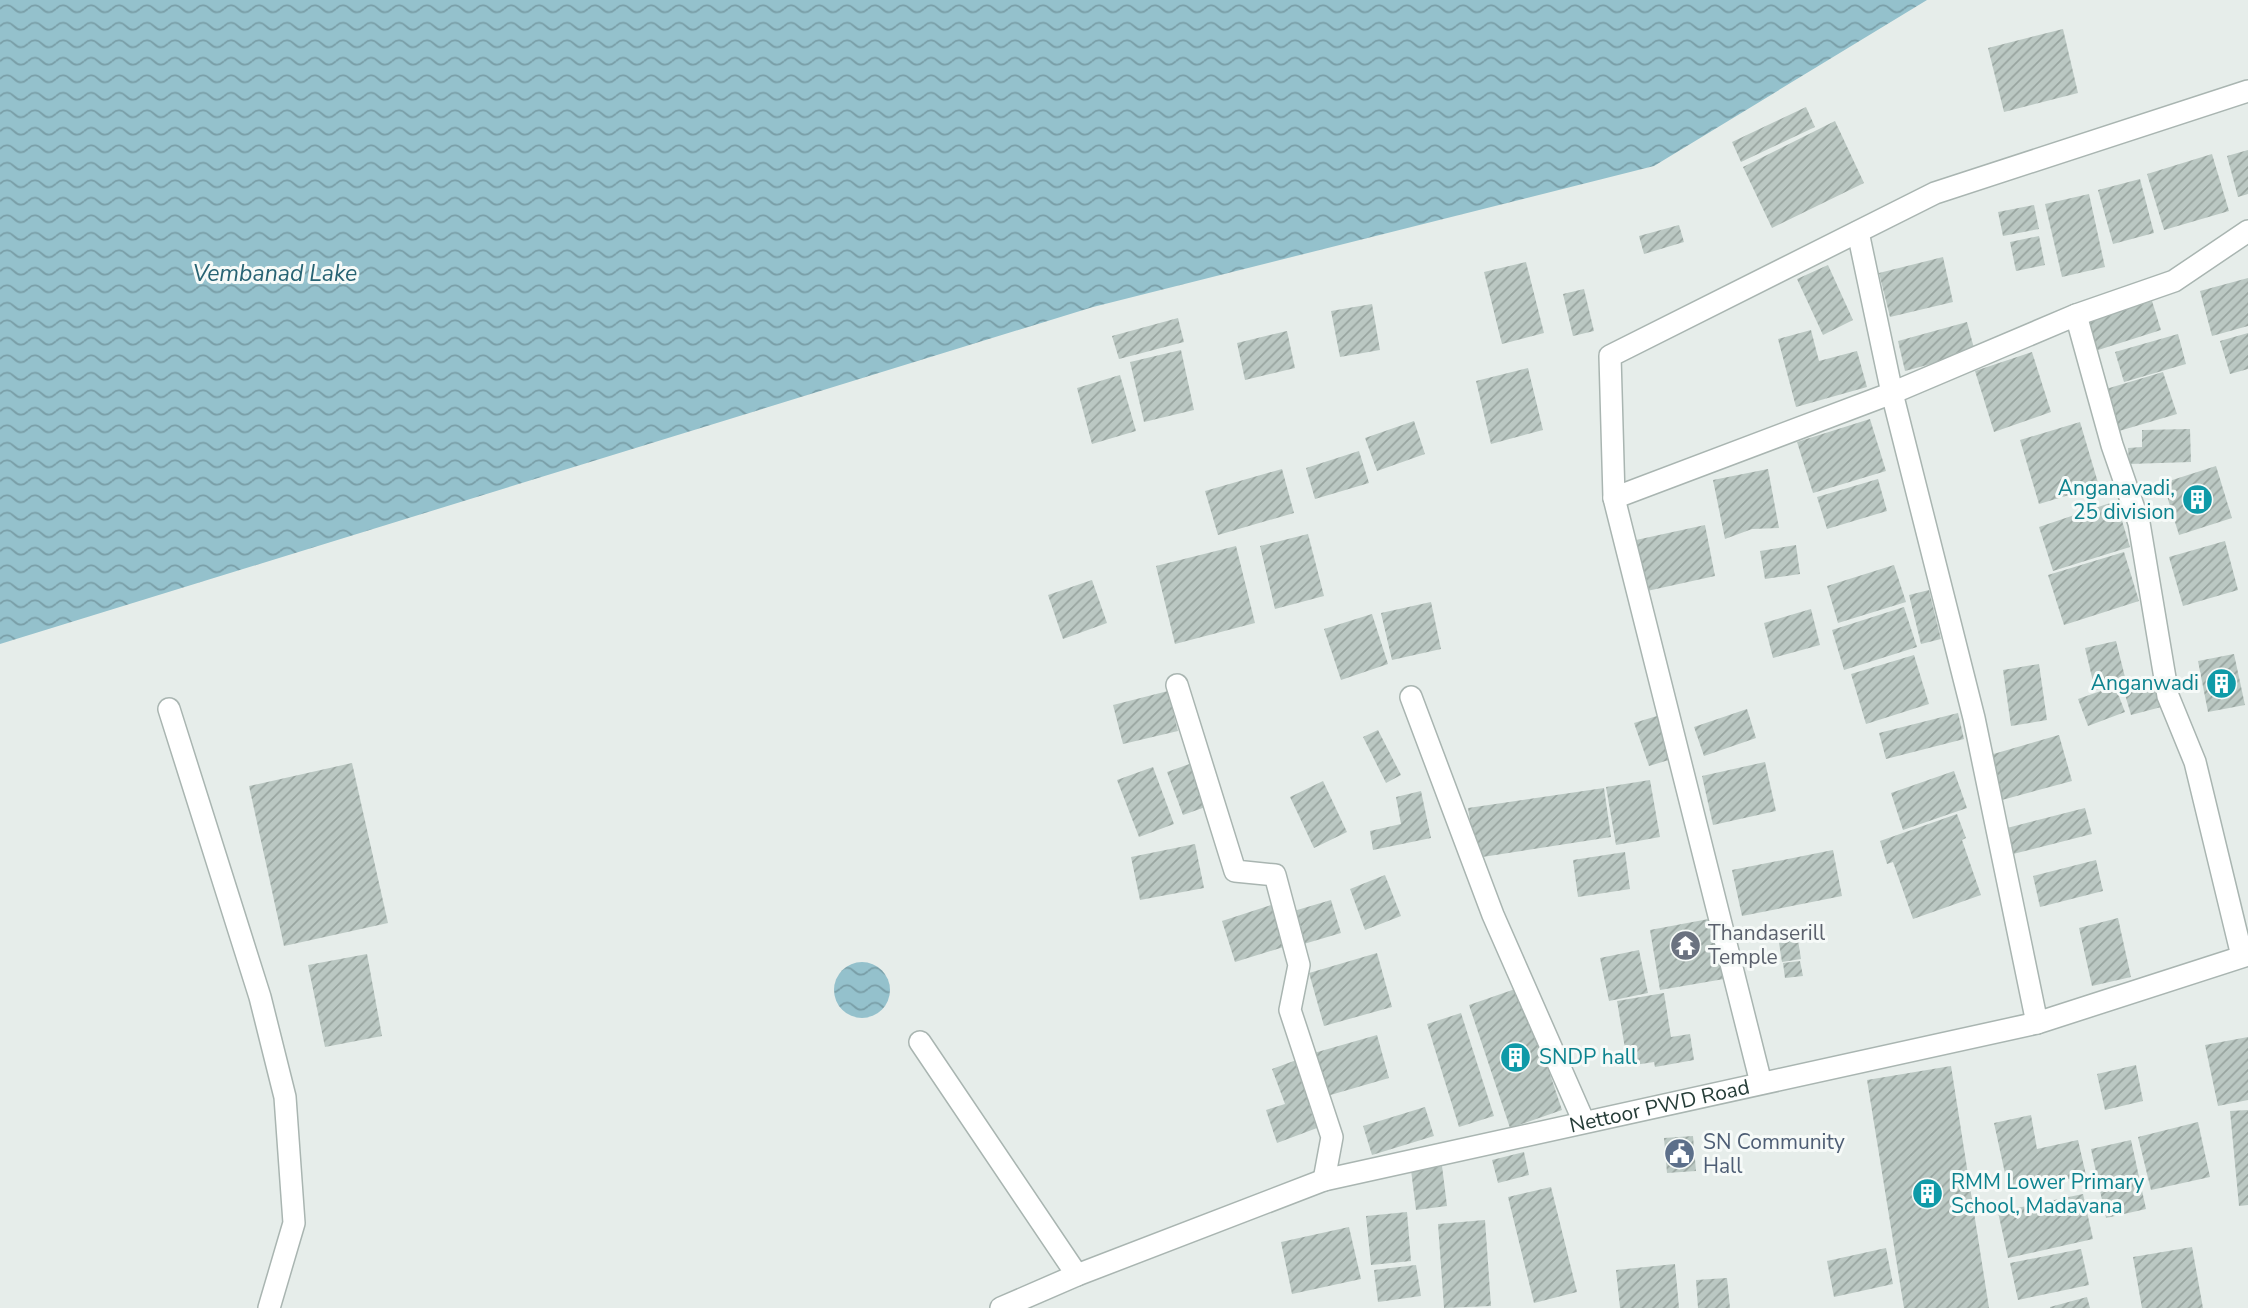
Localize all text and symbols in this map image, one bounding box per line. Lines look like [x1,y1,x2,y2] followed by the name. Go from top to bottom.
[193,258,357,289] water label: Vembanad Lake
[2058,474,2175,526] place label: Anganavadi, 25 division
[2181,483,2215,517] building icon: Anganavadi, 25 division
[2205,666,2239,700] building icon: Anganwadi
[2091,669,2199,697] place label: Anganwadi
[1708,919,1826,971] place label: Thandaserill Temple
[1668,928,1702,962] temple icon: Thandaserill Temple
[1499,1040,1533,1074] building icon: SNDP hall
[1539,1043,1638,1071] place label: SNDP hall
[1567,1073,1752,1140] street label: Nettoor PWD Road
[1703,1128,1845,1180] place label: SN Community Hall
[1663,1137,1697,1171] public building icon: SN Community Hall
[1951,1168,2144,1220] place label: RMM Lower Primary School, Madavana
[1911,1177,1945,1211] building icon: RMM Lower Primary School, Madavana

